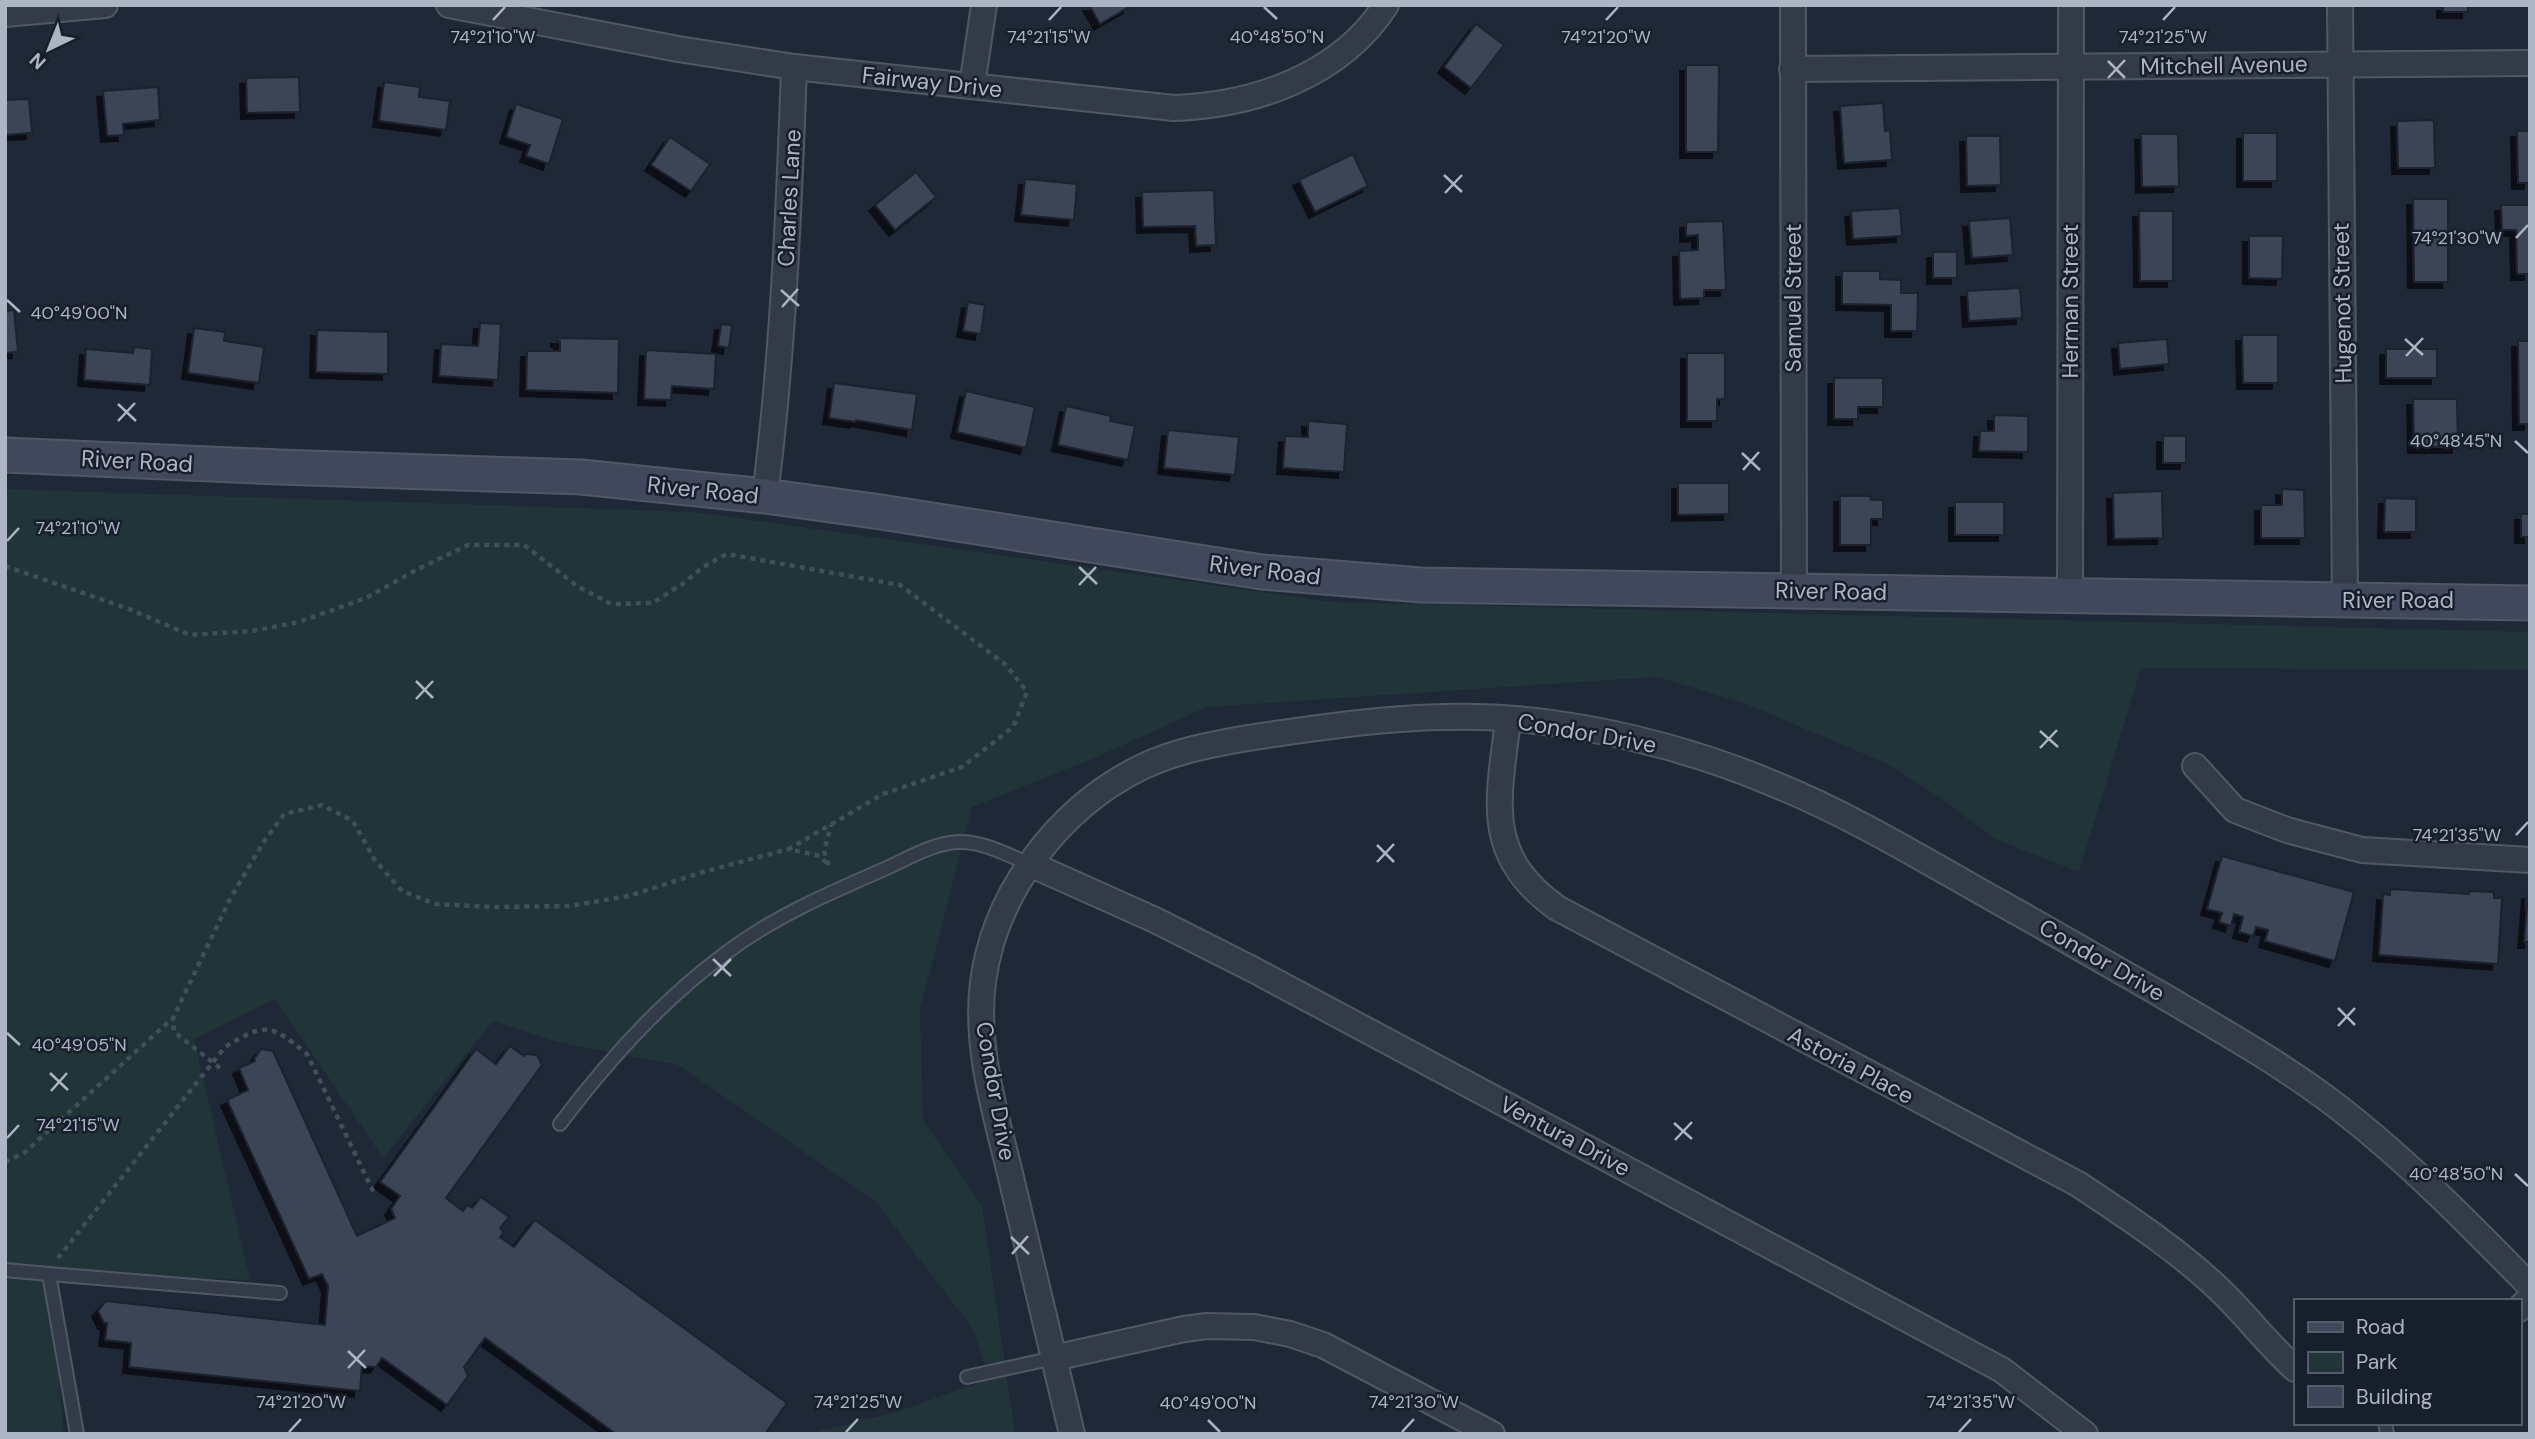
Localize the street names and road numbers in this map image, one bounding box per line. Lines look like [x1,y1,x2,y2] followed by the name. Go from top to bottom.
[2140,49,2308,81] street label: Mitchell Avenue
[860,60,1004,104] street label: Fairway Drive
[770,129,808,267] street label: Charles Lane
[2326,222,2358,384] street label: Hugenot Street
[1778,223,1808,373] street label: Samuel Street
[2055,224,2085,378] street label: Herman Street
[80,443,194,479] street label: River Road
[646,469,760,511] street label: River Road
[1208,548,1322,592] street label: River Road
[1775,575,1887,607] street label: River Road
[2342,585,2454,615] street label: River Road
[1515,706,1659,760] street label: Condor Drive
[2034,912,2170,1008] street label: Condor Drive
[969,1019,1023,1163] street label: Condor Drive
[1783,1019,1919,1111] street label: Astoria Place
[1494,1089,1636,1183] street label: Ventura Drive

